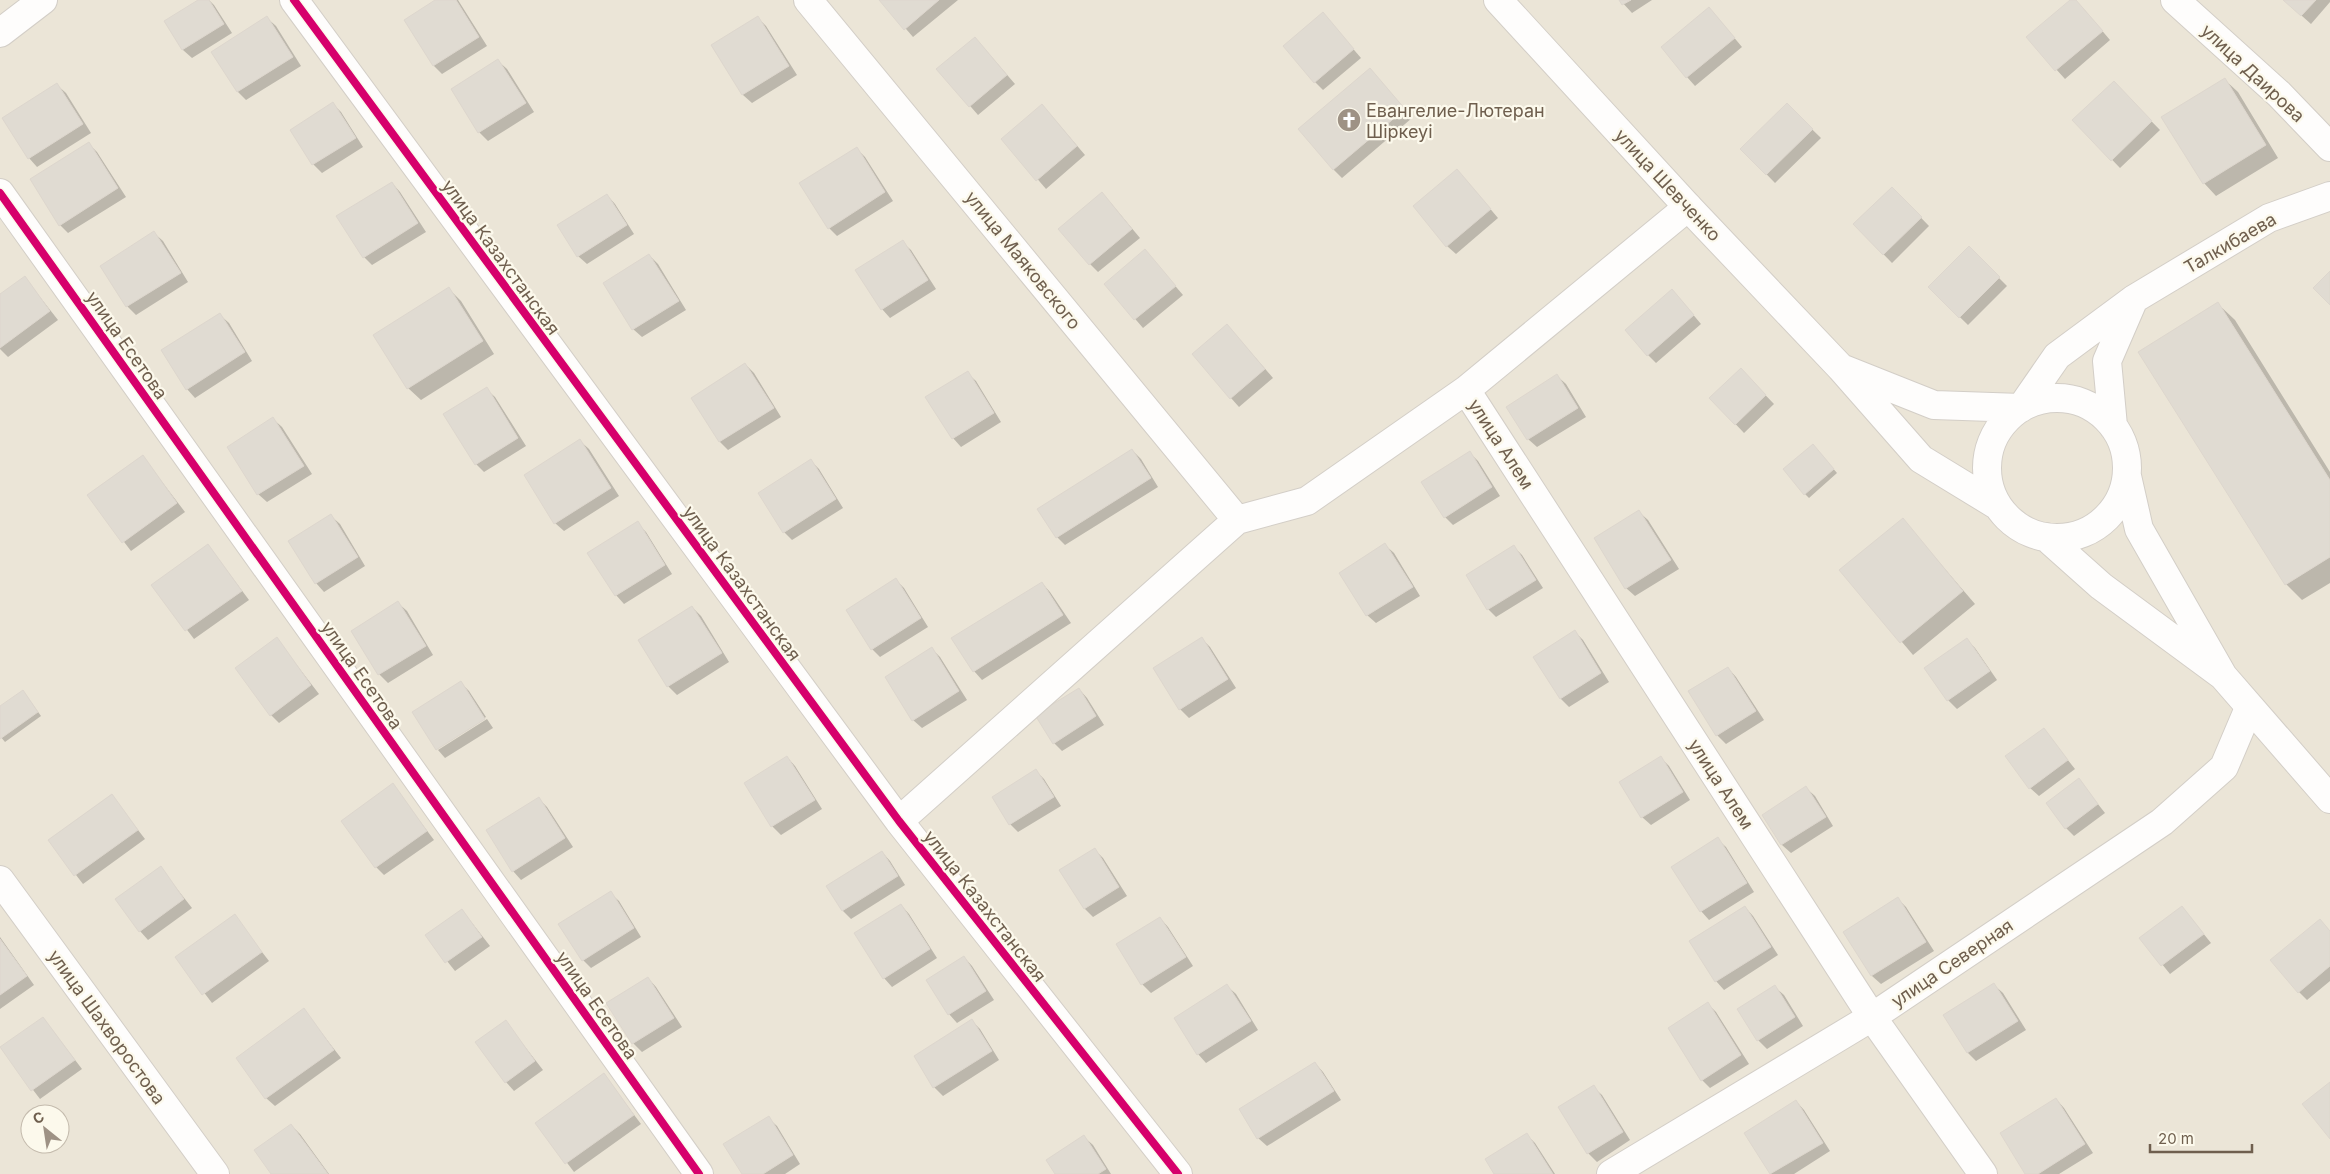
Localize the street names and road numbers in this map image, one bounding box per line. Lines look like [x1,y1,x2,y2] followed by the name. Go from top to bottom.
[2197,20,2309,126] street label: улица Даирова
[1611,125,1725,245] street label: улица Шевченко
[438,175,564,339] street label: улица Казахстанская
[961,187,1085,333] street label: улица Маяковского
[2180,208,2280,278] street label: Талкибаева
[82,287,172,403] street label: улица Есетова
[1464,395,1538,493] street label: улица Алем
[679,501,805,665] street label: улица Казахстанская
[317,617,407,733] street label: улица Есетова
[1684,735,1758,833] street label: улица Алем
[919,826,1051,986] street label: улица Казахстанская
[1887,915,2017,1011] street label: улица Северная
[44,946,170,1108] street label: улица Шахворостова
[552,947,642,1063] street label: улица Есетова

